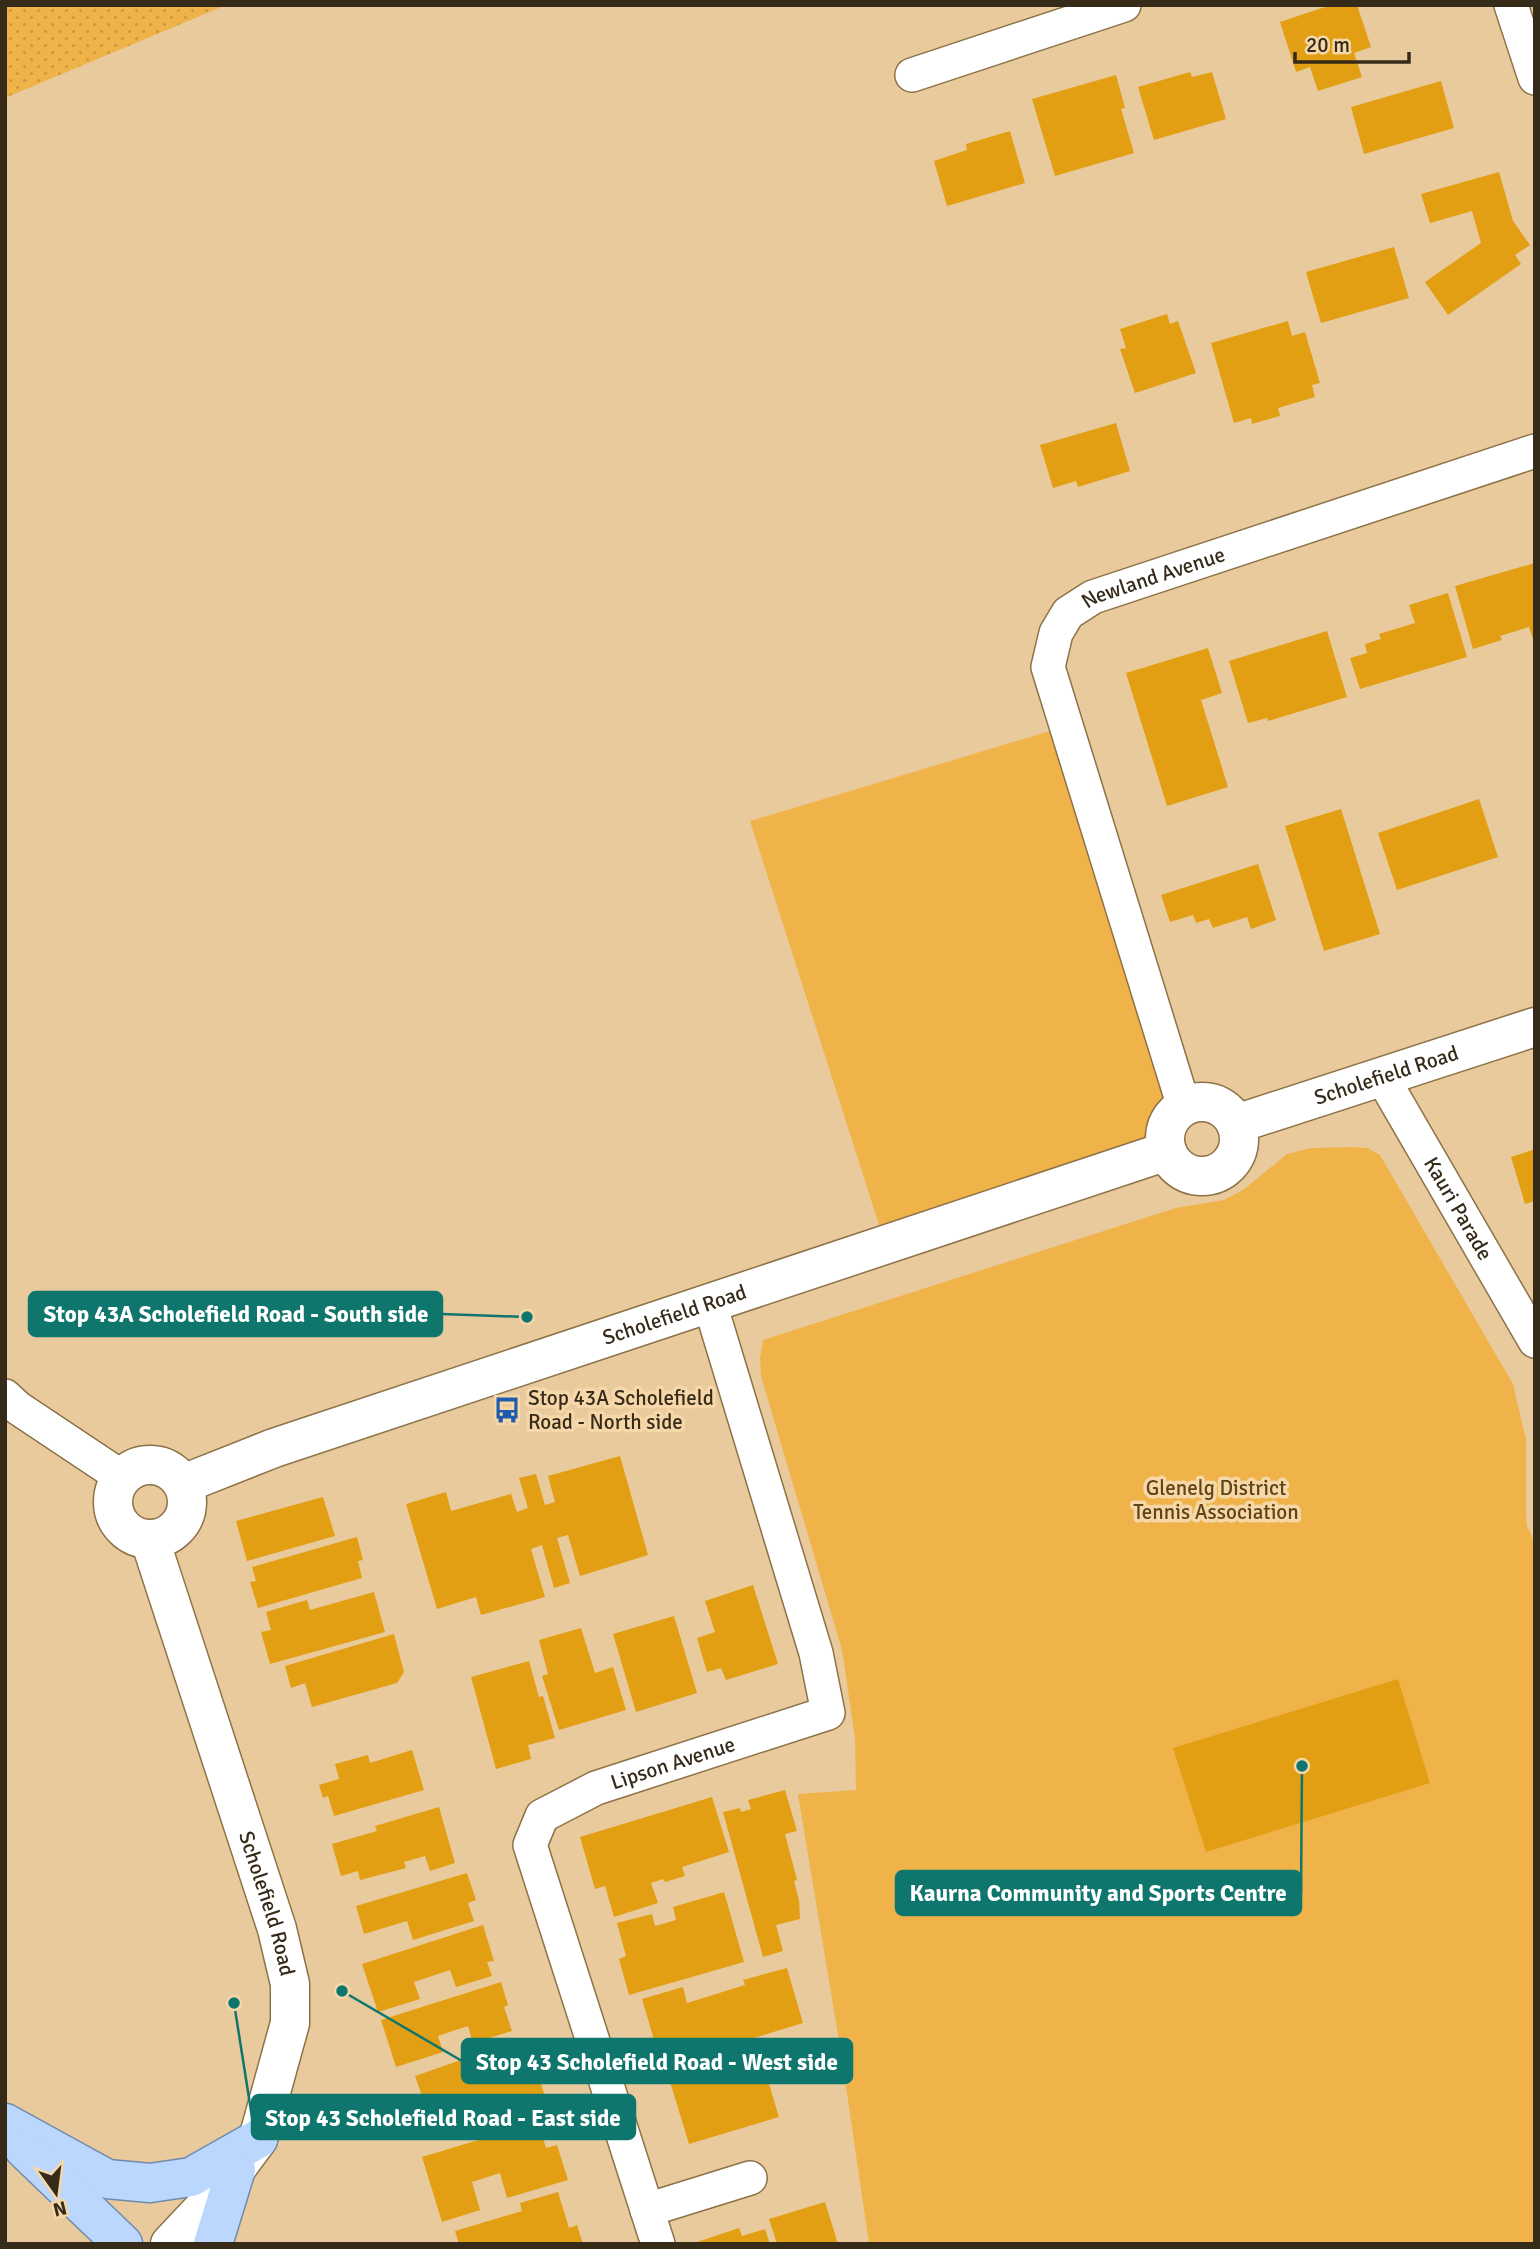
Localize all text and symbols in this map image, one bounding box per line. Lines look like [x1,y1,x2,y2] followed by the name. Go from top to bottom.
[1295,21,1409,65] scale bar
[1306,32,1350,58] text: 20 m
[1077,541,1228,614] street label: Newland Avenue
[1311,1040,1462,1111] street label: Scholefield Road
[1418,1152,1498,1265] street label: Kauri Parade
[599,1279,750,1351] street label: Scholefield Road
[29,1292,442,1336] callout: Stop 43A Scholefield Road - South side
[44,1300,428,1329] text: Stop 43A Scholefield Road - South side
[528,1385,714,1435] place label: Stop 43A Scholefield Road - North side
[492,1395,522,1425] bus stop icon: Stop 43A Scholefield Road - North side
[1133,1475,1299,1525] park label: Glenelg District Tennis Association
[607,1731,738,1795] street label: Lipson Avenue
[233,1828,301,1978] street label: Scholefield Road
[896,1871,1301,1915] callout: Kaurna Community and Sports Centre
[909,1879,1287,1908] text: Kaurna Community and Sports Centre
[462,2039,852,2083] callout: Stop 43 Scholefield Road - West side
[476,2048,838,2077] text: Stop 43 Scholefield Road - West side
[252,2095,635,2139] callout: Stop 43 Scholefield Road - East side
[265,2104,621,2133] text: Stop 43 Scholefield Road - East side
[21,2158,91,2228] north arrow
[51,2195,69,2222] text: N

